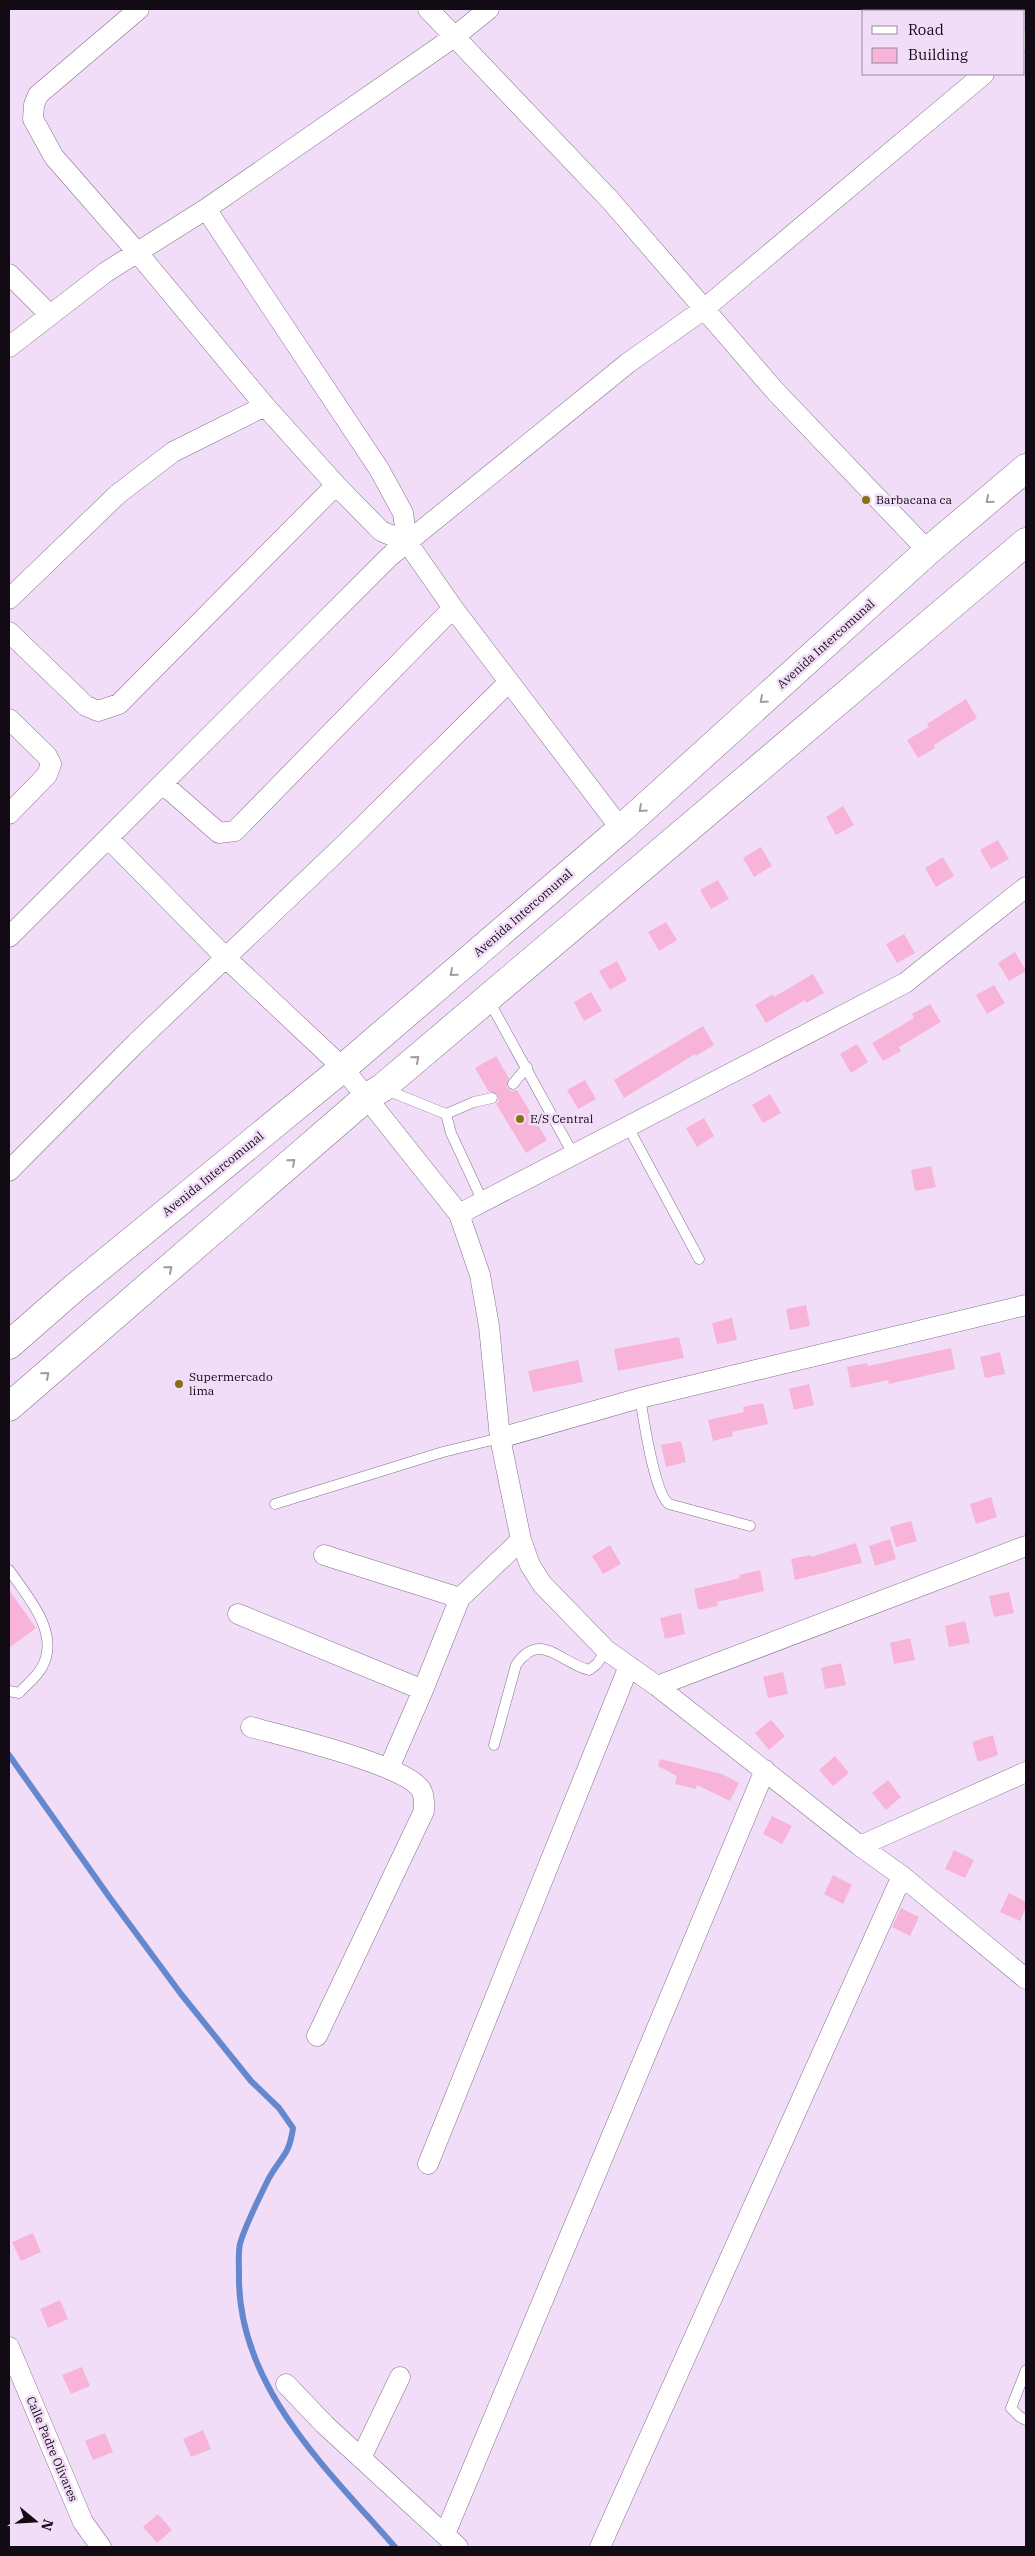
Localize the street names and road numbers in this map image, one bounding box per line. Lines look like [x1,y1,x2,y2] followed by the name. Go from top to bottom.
[774,596,878,691] street label: Avenida Intercomunal
[470,865,575,960] street label: Avenida Intercomunal
[159,1128,267,1219] street label: Avenida Intercomunal
[24,2394,81,2504] street label: Calle Padre Olivares

